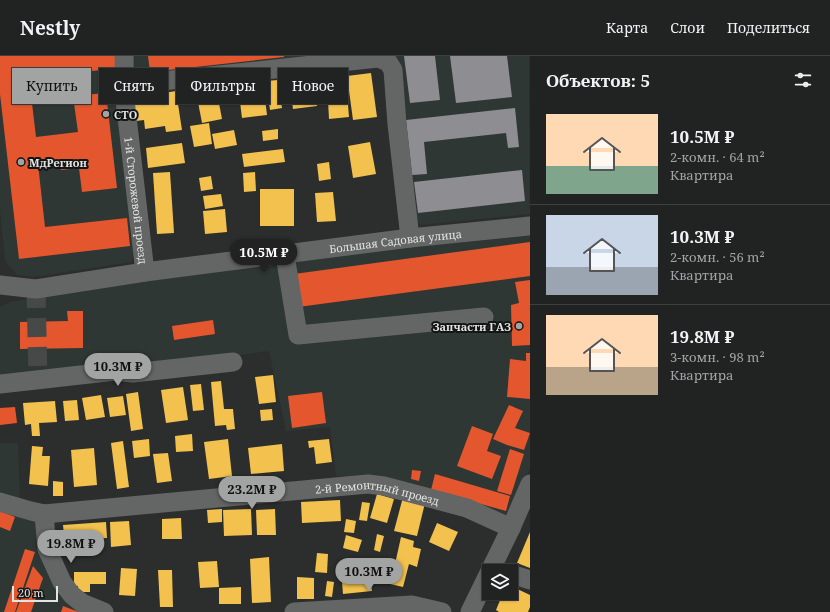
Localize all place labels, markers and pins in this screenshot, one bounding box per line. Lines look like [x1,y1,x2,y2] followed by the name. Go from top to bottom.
[114,107,137,122] place label: СТО
[101,109,111,119] marker: СТО
[29,155,87,170] place label: МдРегион
[16,157,26,167] marker: МдРегион
[227,239,301,273] pin: 10.5M ₽
[433,319,511,334] place label: Запчасти ГАЗ
[514,321,524,331] marker: Запчасти ГАЗ
[81,353,155,387] pin: 10.3M ₽
[215,476,289,510] pin: 23.2M ₽
[34,530,108,564] pin: 19.8M ₽
[332,558,406,592] pin: 10.3M ₽

